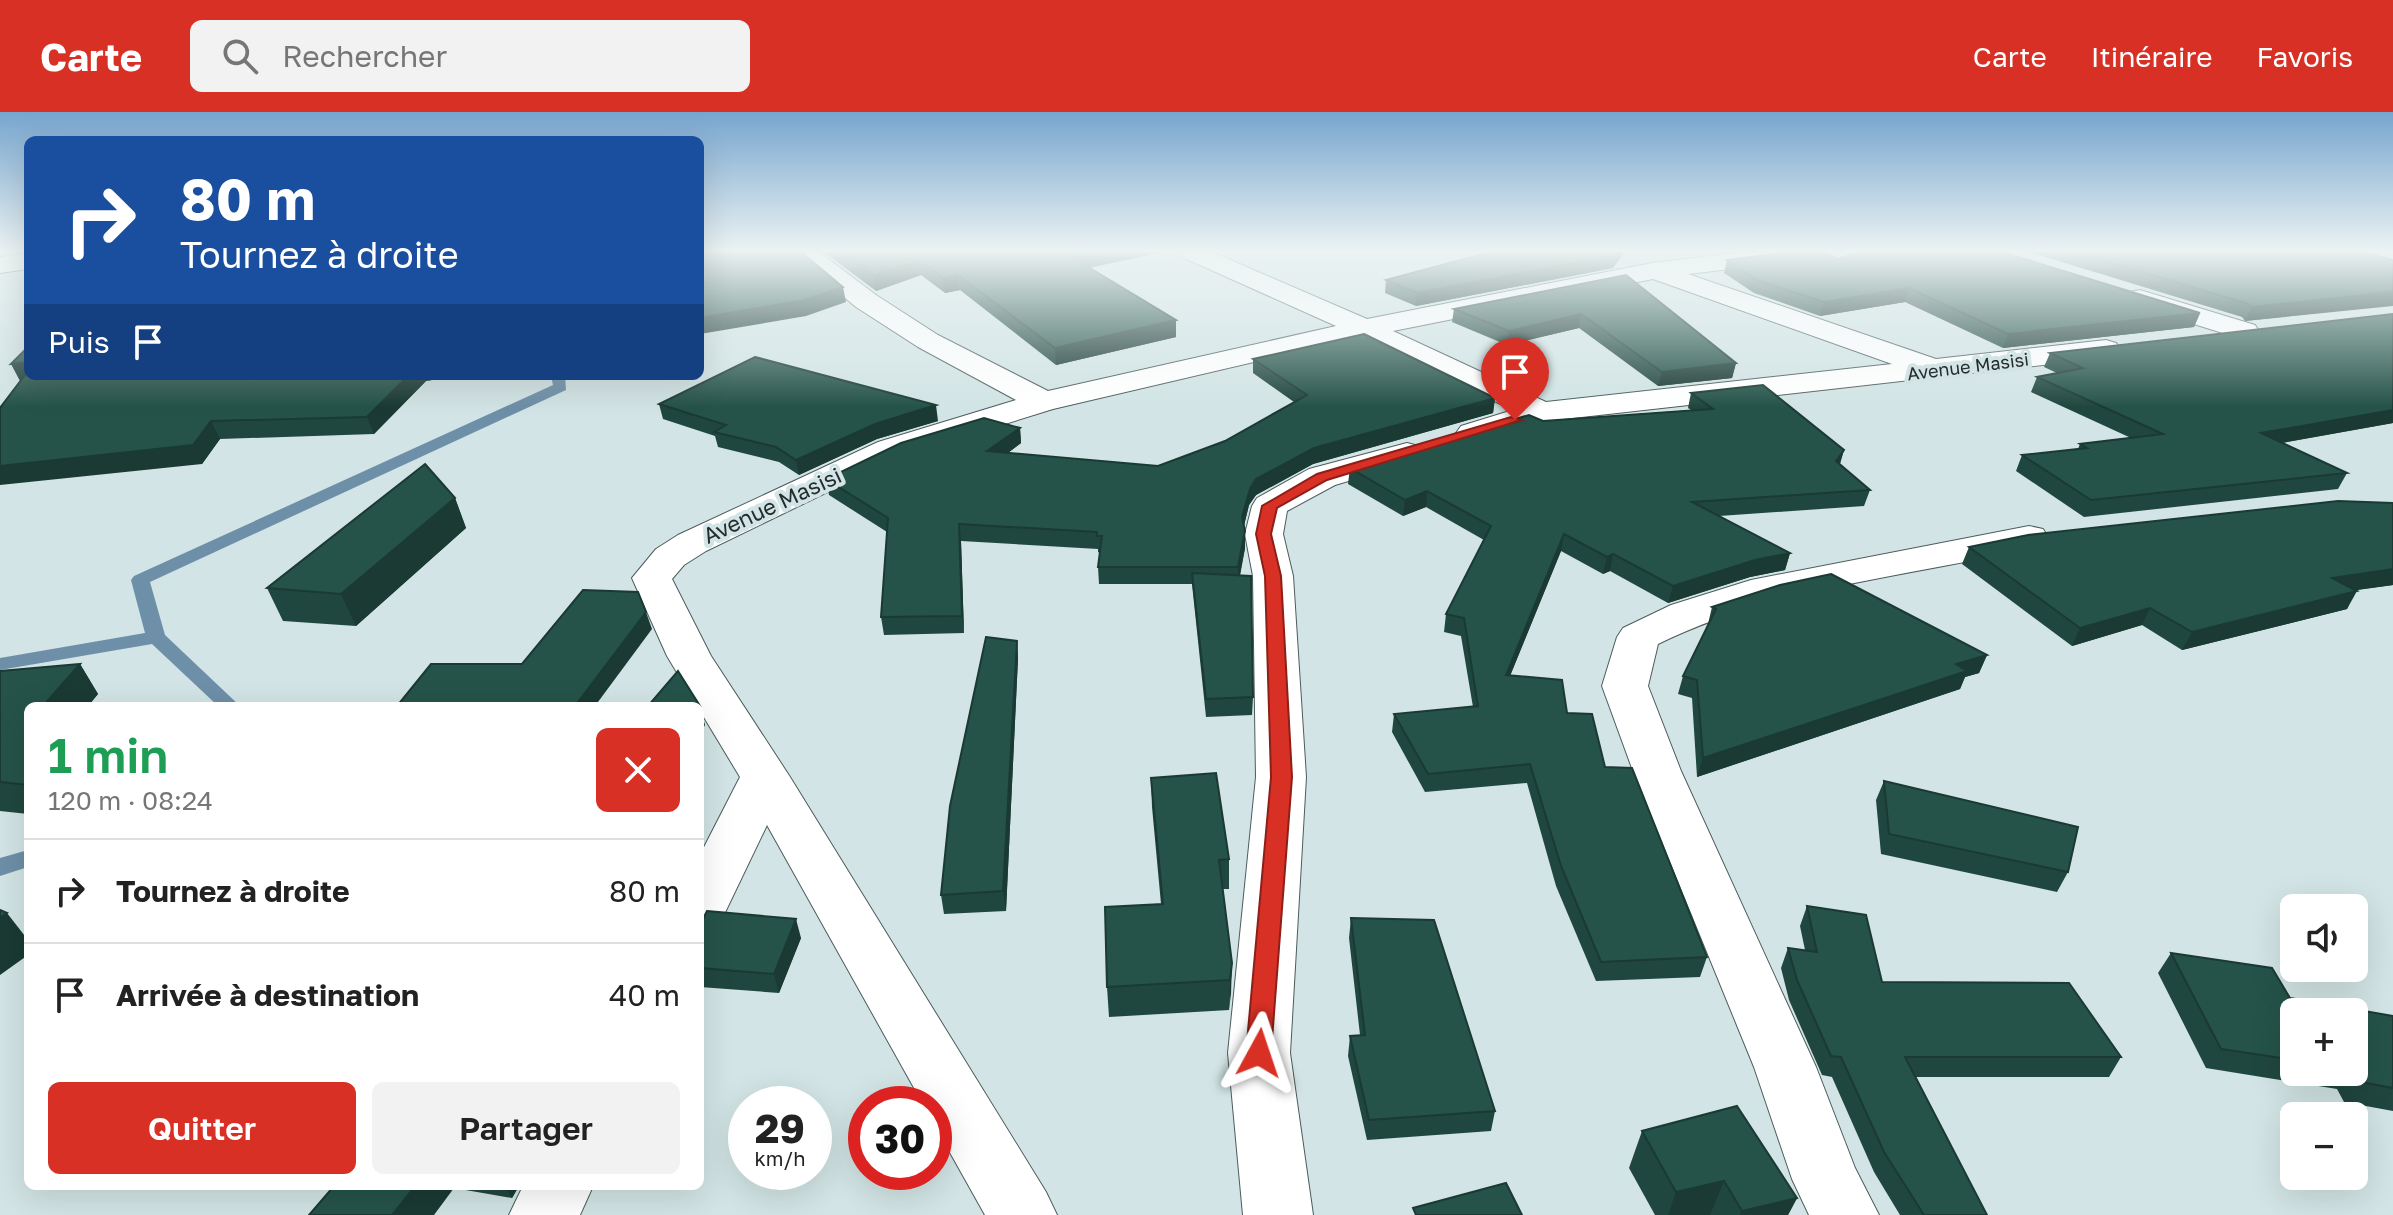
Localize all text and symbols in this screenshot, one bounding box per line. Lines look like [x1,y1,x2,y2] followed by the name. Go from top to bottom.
[190,20,750,92] search box
[40,34,142,79] text: Carte
[218,34,262,78] icon: search
[282,38,447,74] text: Rechercher
[1973,40,2047,73] text: Carte
[2091,40,2212,73] text: Itinéraire
[2256,40,2353,73] text: Favoris
[180,165,315,232] text: 80 m
[48,168,152,272] icon: right
[180,233,459,276] text: Tournez à droite
[126,320,170,364] icon: arrive
[48,324,110,360] text: Puis
[1481,338,1549,420] pin
[1906,348,2030,384] street label: Avenue Masisi
[1493,350,1537,394] icon: arrive
[698,461,846,549] street label: Avenue Masisi
[48,726,168,784] text: 1 min
[596,728,680,812] button: close
[48,785,213,816] text: 120 m · 08:24
[48,869,92,913] icon: right
[116,873,350,909] text: Tournez à droite
[609,873,680,909] text: 80 m
[2280,894,2368,1190] map controls
[2280,894,2368,982] button: sound
[48,973,92,1017] icon: arrive
[116,977,419,1013] text: Arrivée à destination
[609,977,680,1013] text: 40 m
[2280,998,2368,1086] button: +
[1217,1011,1301,1095] position arrow
[48,1082,356,1174] button: Quitter
[372,1082,680,1174] button: Partager
[848,1086,952,1190] speed limit sign: 30
[2280,1102,2368,1190] button: −
[755,1104,805,1152] text: 29
[755,1146,805,1170] text: km/h

